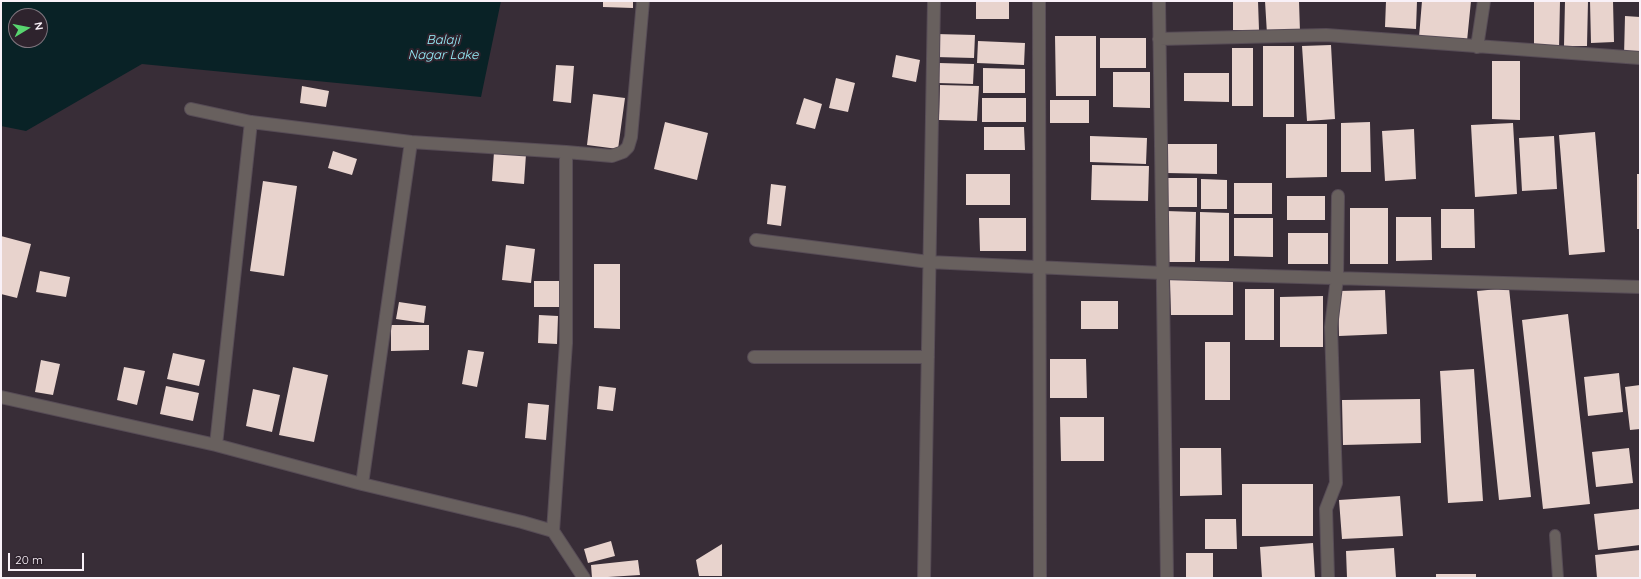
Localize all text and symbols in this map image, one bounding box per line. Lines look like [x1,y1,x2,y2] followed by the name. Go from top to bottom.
[8,8,48,48] north arrow
[31,21,46,31] text: N
[408,32,478,63] water label: Balaji Nagar Lake
[10,545,86,571] scale bar
[15,552,43,567] text: 20 m

